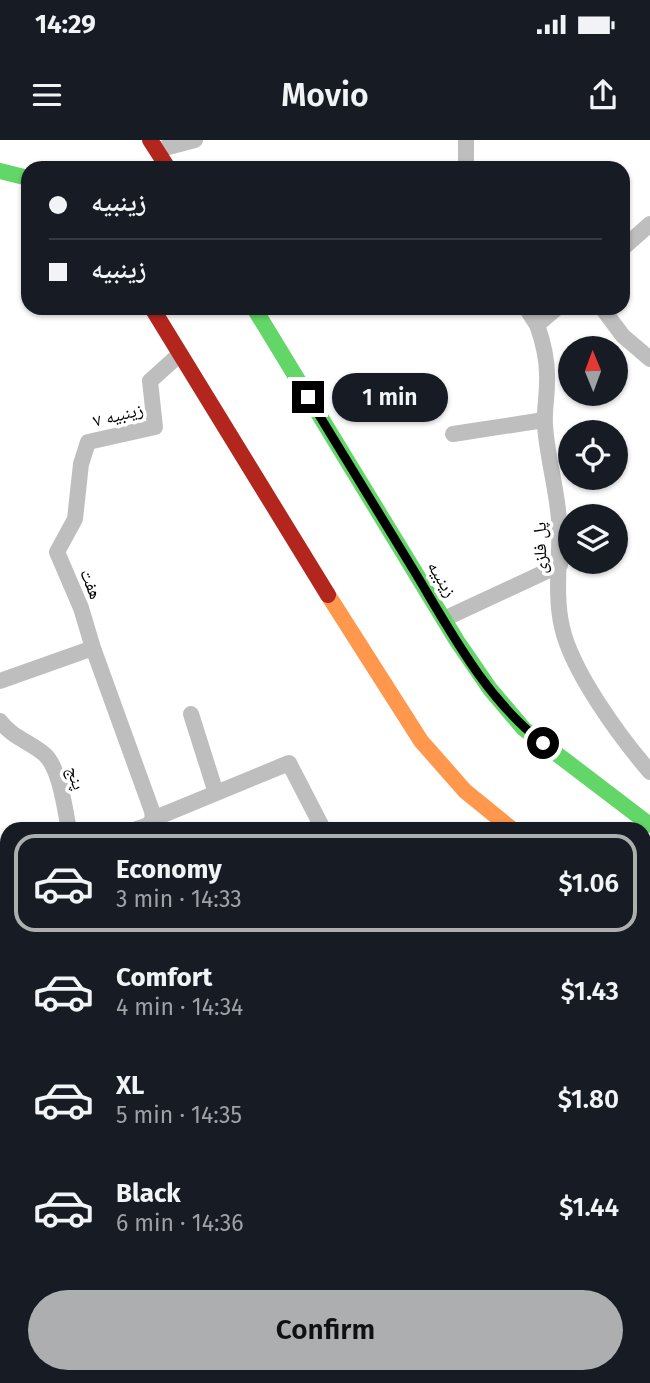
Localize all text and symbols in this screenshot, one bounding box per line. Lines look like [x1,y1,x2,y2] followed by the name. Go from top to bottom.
[35,9,96,40] text: 14:29
[28,76,66,114] icon: menu
[281,76,369,114] text: Movio
[584,76,622,114] icon: share
[91,187,146,218] text: زینبیه
[91,254,146,285] text: زینبیه
[558,336,628,406] north arrow
[558,336,628,574] map controls
[332,372,448,422] callout: 1 min
[292,381,324,413] route end
[362,383,418,411] text: 1 min
[91,398,146,432] street label: زینبیه ۷
[558,420,628,490] button: locate
[558,504,628,574] button: layers
[529,522,552,574] street label: پل فلزی
[423,557,461,601] street label: زینبیه
[75,566,107,602] street label: هفت
[527,727,559,759] route start
[61,764,90,793] street label: پنج
[32,852,95,915] icon: car
[116,854,222,885] text: Economy
[558,868,619,899] text: $1.06
[116,885,242,913] text: 3 min · 14:33
[32,960,95,1023] icon: car
[116,962,212,993] text: Comfort
[561,976,619,1007] text: $1.43
[116,993,243,1021] text: 4 min · 14:34
[32,1068,95,1131] icon: car
[116,1070,144,1101] text: XL
[558,1084,619,1115] text: $1.80
[116,1101,242,1129] text: 5 min · 14:35
[32,1176,95,1239] icon: car
[116,1178,181,1209] text: Black
[559,1192,619,1223] text: $1.44
[116,1209,243,1237] text: 6 min · 14:36
[28,1290,623,1370] button: Confirm

